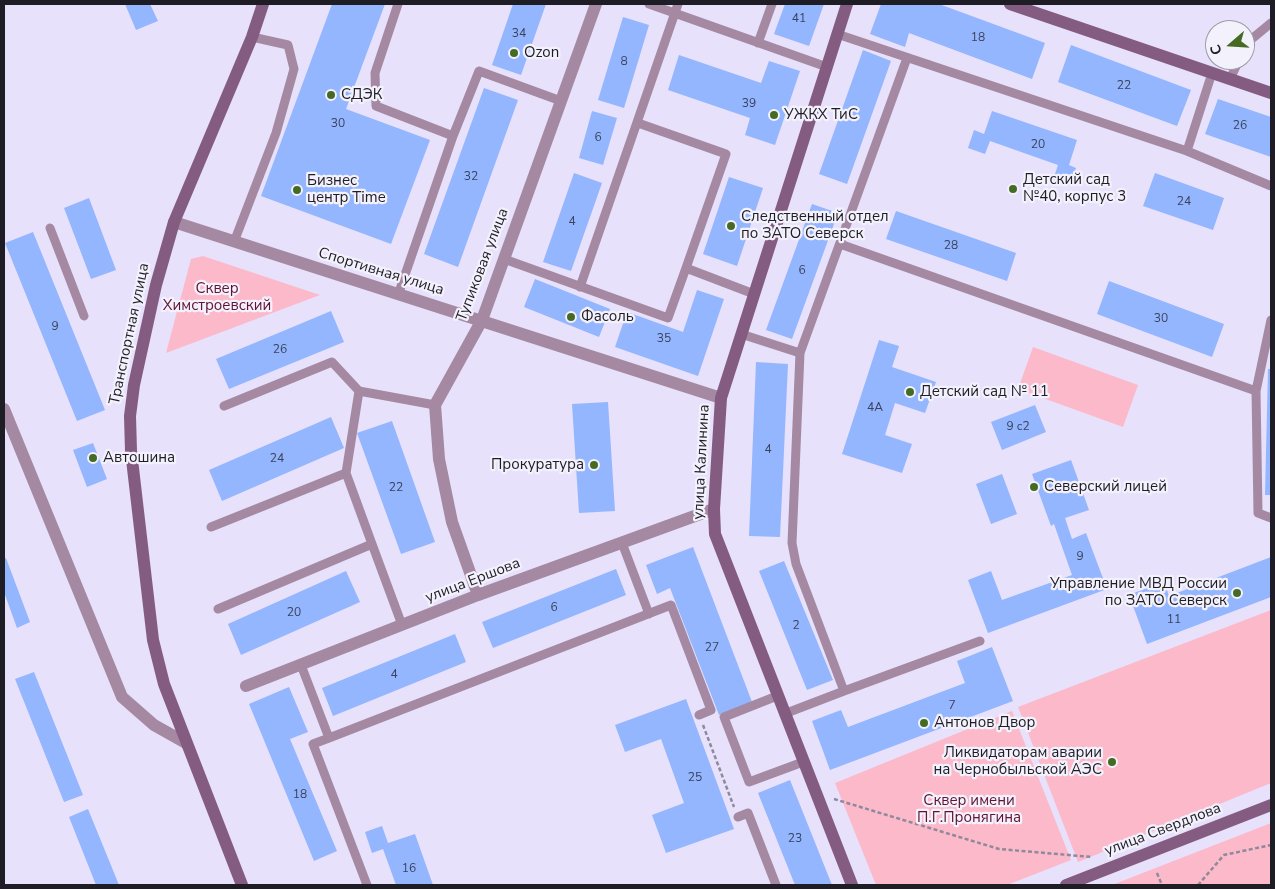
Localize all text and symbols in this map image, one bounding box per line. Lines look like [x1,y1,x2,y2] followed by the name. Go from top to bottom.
[792,12,806,26] house number: 41
[1205,20,1255,70] north arrow
[512,27,526,41] house number: 34
[971,31,985,45] house number: 18
[1206,42,1227,57] text: С
[524,44,559,62] place label: Ozon
[508,47,520,59] marker: Ozon
[620,55,628,69] house number: 8
[1117,79,1131,93] house number: 22
[341,86,382,104] place label: СДЭК
[325,89,337,101] marker: СДЭК
[742,97,756,111] house number: 39
[784,106,858,124] place label: УЖКХ ТиС
[768,109,780,121] marker: УЖКХ ТиС
[331,117,345,131] house number: 30
[1233,119,1247,133] house number: 26
[594,131,602,145] house number: 6
[1031,138,1045,152] house number: 20
[464,170,478,184] house number: 32
[1023,171,1126,206] place label: Детский сад №40, корпус 3
[307,172,386,207] place label: Бизнес центр Time
[1007,183,1019,195] marker: Детский сад №40, корпус 3
[291,184,303,196] marker: Бизнес центр Time
[1177,195,1191,209] house number: 24
[453,206,513,324] street label: Тупиковая улица
[741,208,889,243] place label: Следственный отдел по ЗАТО Северск
[568,215,576,229] house number: 4
[725,220,737,232] marker: Следственный отдел по ЗАТО Северск
[944,239,958,253] house number: 28
[316,244,446,300] street label: Спортивная улица
[106,262,154,406] street label: Транспортная улица
[798,264,806,278] house number: 6
[163,280,271,315] park label: Сквер Химстроевский
[581,308,634,326] place label: Фасоль
[565,311,577,323] marker: Фасоль
[1154,312,1168,326] house number: 30
[51,320,59,334] house number: 9
[657,332,671,346] house number: 35
[273,343,287,357] house number: 26
[920,383,1049,401] place label: Детский сад № 11
[904,386,916,398] marker: Детский сад № 11
[867,401,883,415] house number: 4А
[690,404,714,520] street label: улица Калинина
[1006,420,1030,434] house number: 9 с2
[764,443,772,457] house number: 4
[103,449,175,467] place label: Автошина
[87,452,99,464] marker: Автошина
[270,452,284,466] house number: 24
[491,456,584,474] place label: Прокуратура
[588,459,600,471] marker: Прокуратура
[1044,478,1167,496] place label: Северский лицей
[389,481,403,495] house number: 22
[1028,481,1040,493] marker: Северский лицей
[1076,550,1084,564] house number: 9
[423,555,523,607] street label: улица Ершова
[1050,575,1227,610] place label: Управление МВД России по ЗАТО Северск
[1231,587,1243,599] marker: Управление МВД России по ЗАТО Северск
[550,601,558,615] house number: 6
[287,606,301,620] house number: 20
[1167,613,1181,627] house number: 11
[792,619,800,633] house number: 2
[705,641,719,655] house number: 27
[390,668,398,682] house number: 4
[948,699,956,713] house number: 7
[934,714,1035,732] place label: Антонов Двор
[918,717,930,729] marker: Антонов Двор
[933,744,1102,779] place label: Ликвидаторам аварии на Чернобыльской АЭС
[1106,756,1118,768] marker: Ликвидаторам аварии на Чернобыльской АЭС
[688,771,702,785] house number: 25
[293,788,307,802] house number: 18
[917,792,1021,827] park label: Сквер имени П.Г.Пронягина
[1102,800,1224,860] street label: улица Свердлова
[788,832,802,846] house number: 23
[402,862,416,876] house number: 16

